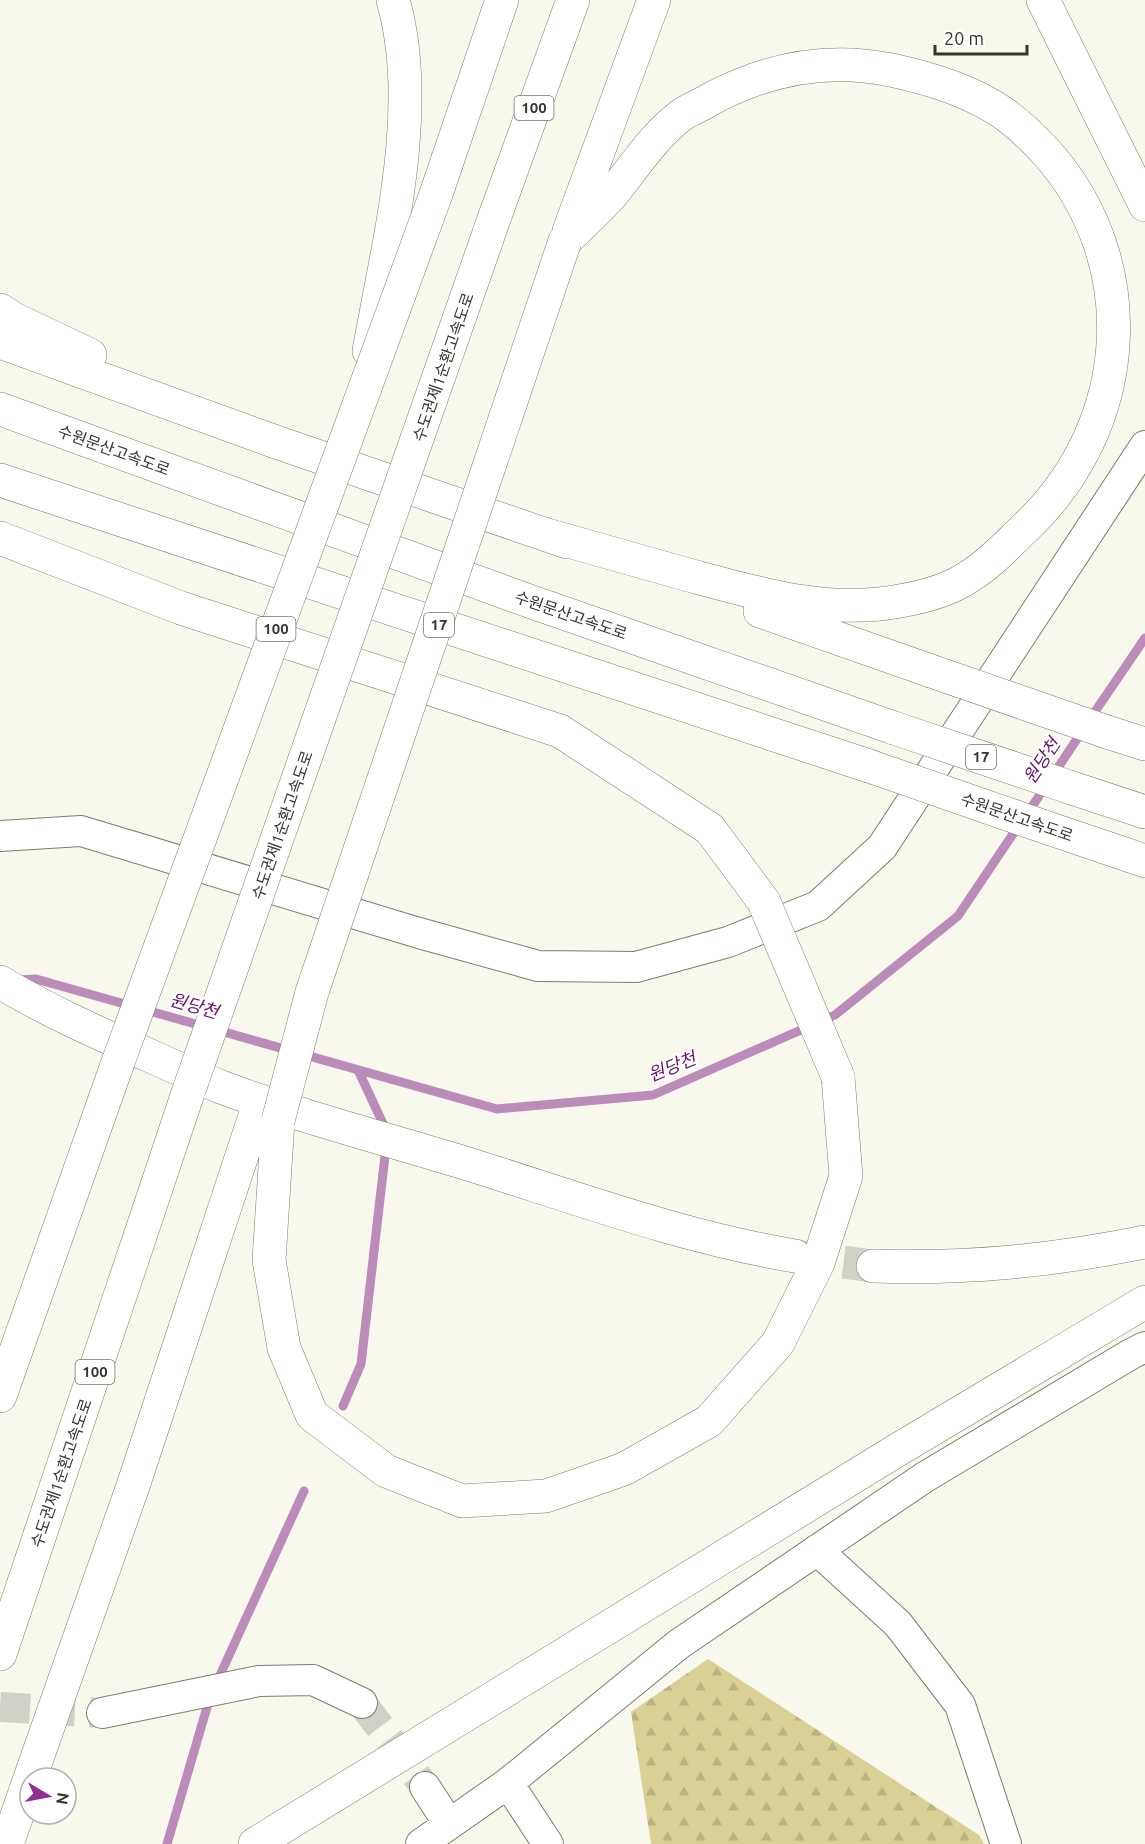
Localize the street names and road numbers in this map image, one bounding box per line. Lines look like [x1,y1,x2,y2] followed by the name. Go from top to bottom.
[514,96,554,120] road number: 100
[409,290,477,444] street label: 수도권제1순환고속도로
[56,421,173,479] street label: 수원문산고속도로
[512,587,630,643] street label: 수원문산고속도로
[424,613,454,637] road number: 17
[256,617,296,641] road number: 100
[966,745,996,769] road number: 17
[248,748,316,902] street label: 수도권제1순환고속도로
[958,789,1076,845] street label: 수원문산고속도로
[76,1360,115,1384] road number: 100
[27,1396,95,1550] street label: 수도권제1순환고속도로

